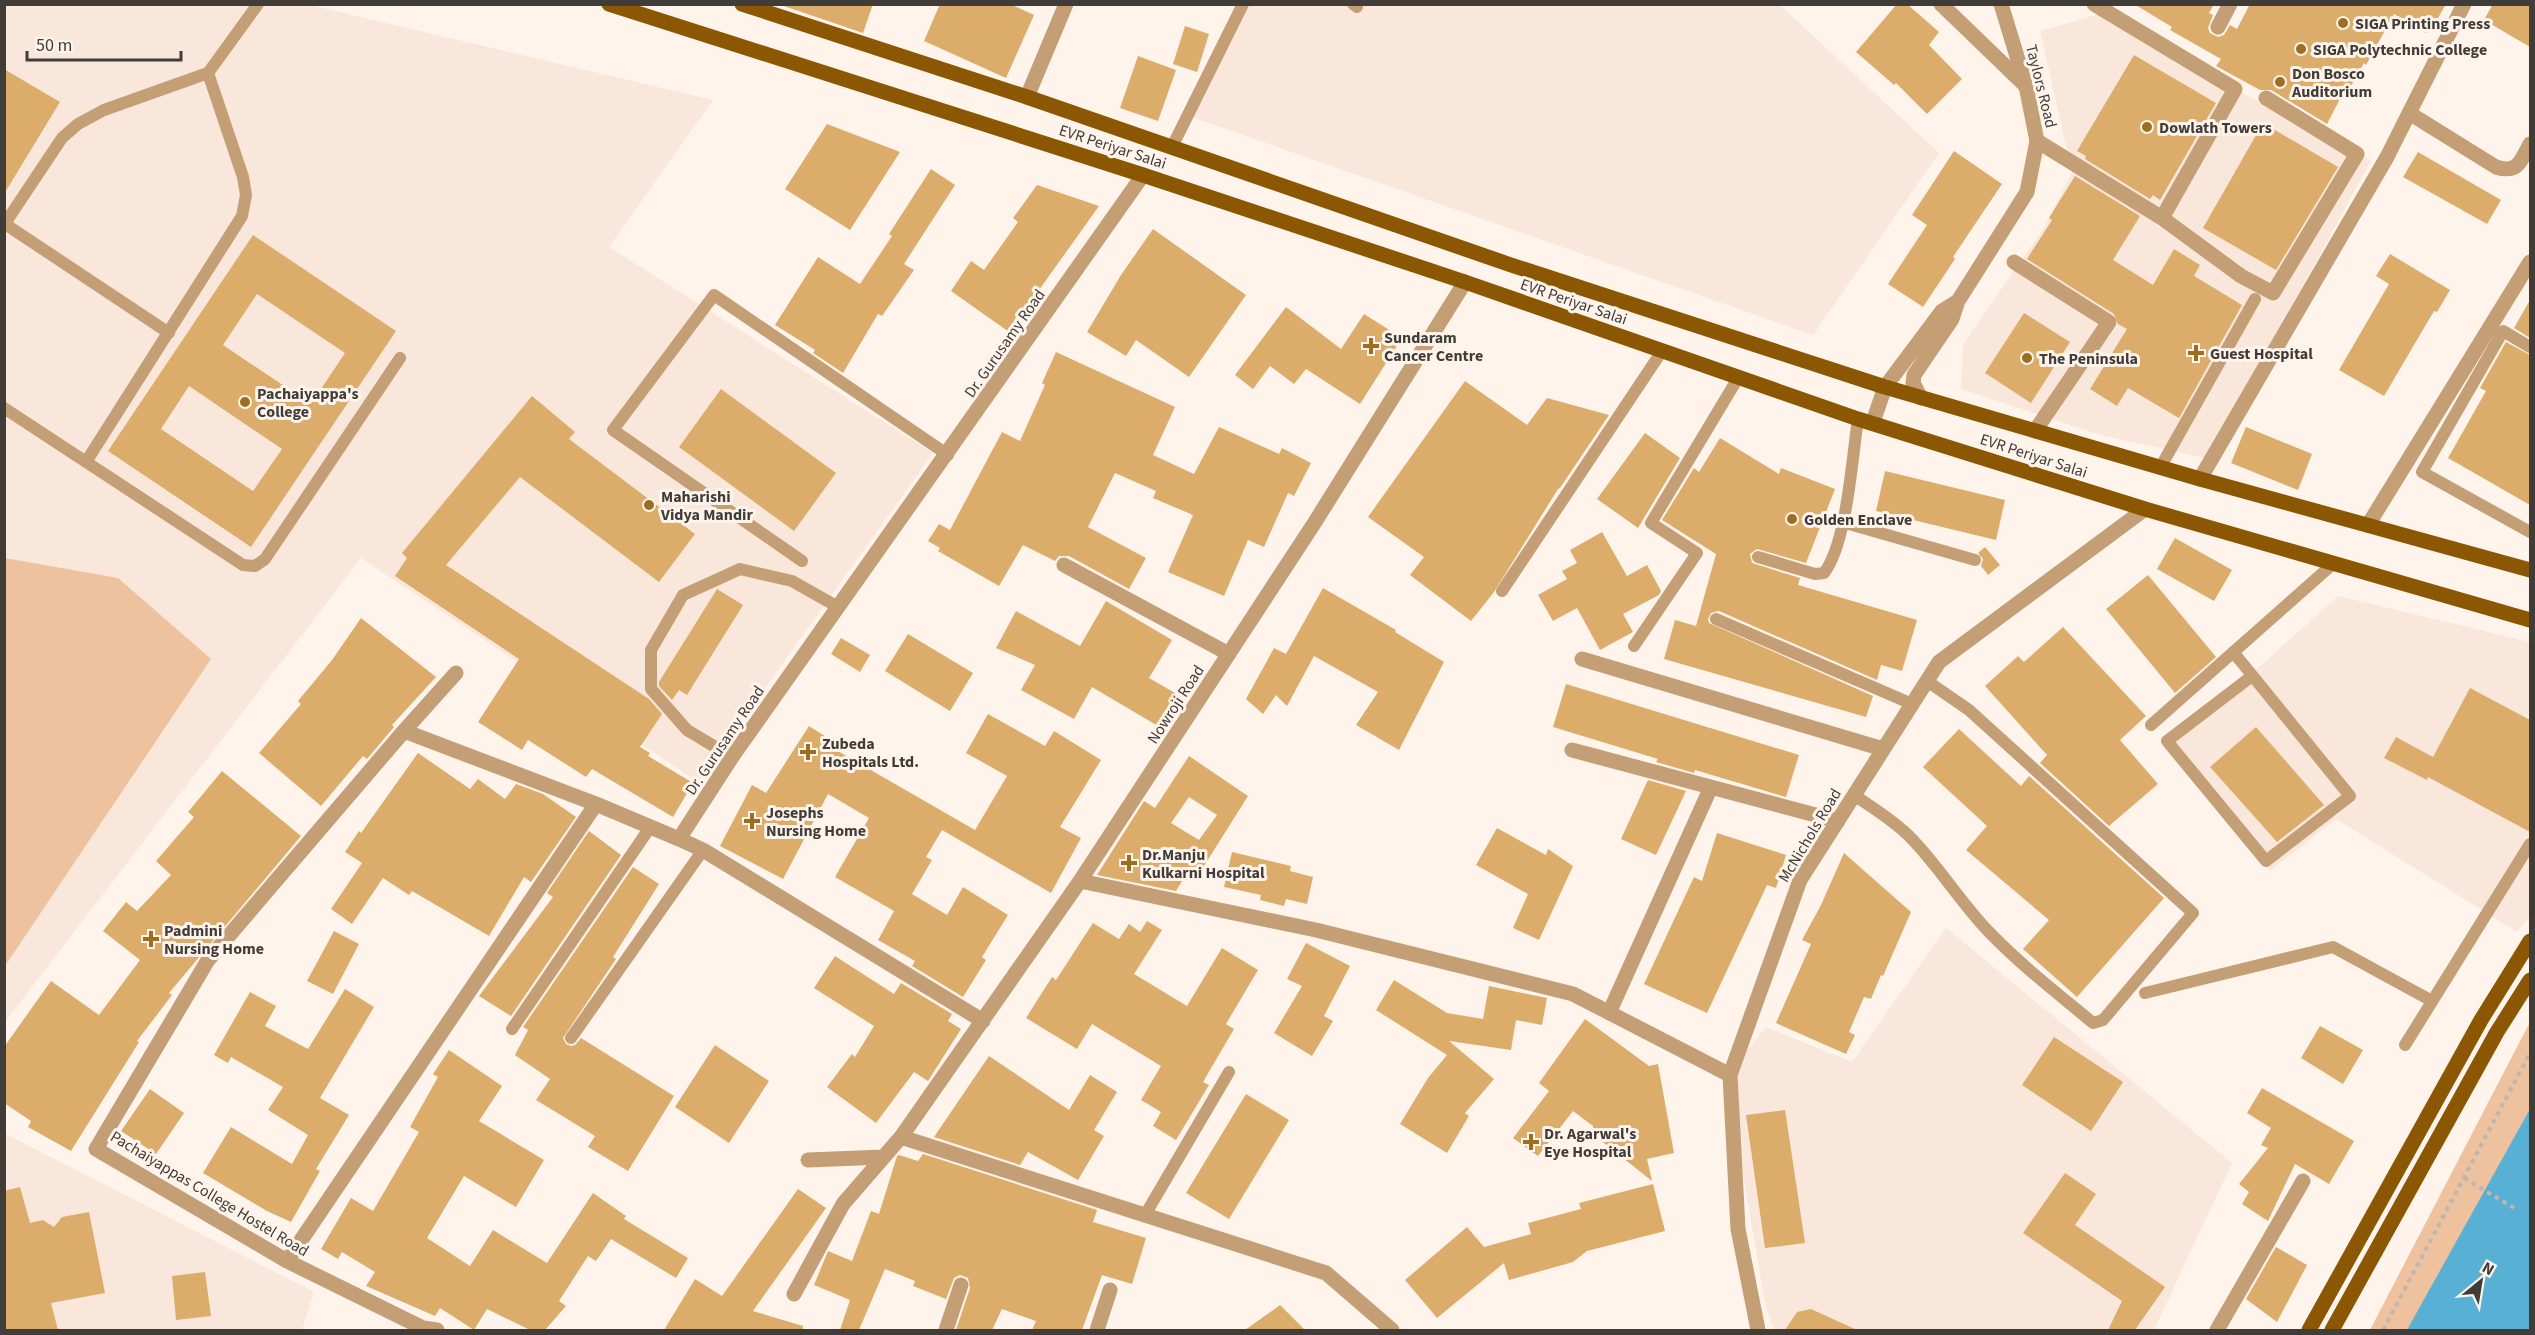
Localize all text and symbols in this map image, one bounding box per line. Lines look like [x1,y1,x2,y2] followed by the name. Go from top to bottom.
[2355,13,2490,35] place label: SIGA Printing Press
[2336,16,2350,30] marker: SIGA Printing Press
[27,24,182,62] scale bar
[36,33,72,58] text: 50 m
[2313,39,2487,61] place label: SIGA Polytechnic College
[2020,42,2062,130] street label: Taylors Road
[2294,42,2308,56] marker: SIGA Polytechnic College
[2291,63,2372,103] place label: Don Bosco Auditorium
[2273,75,2287,89] marker: Don Bosco Auditorium
[2159,117,2272,139] place label: Dowlath Towers
[1056,119,1169,175] street label: EVR Periyar Salai
[2140,120,2154,134] marker: Dowlath Towers
[1517,273,1630,331] street label: EVR Periyar Salai
[959,285,1050,402] street label: Dr. Gurusamy Road
[1384,327,1483,367] place label: Sundaram Cancer Centre
[1362,337,1380,355] marker: Sundaram Cancer Centre
[2210,343,2313,365] place label: Guest Hospital
[2187,344,2205,362] marker: Guest Hospital
[2039,348,2138,370] place label: The Peninsula
[2020,351,2034,365] marker: The Peninsula
[257,383,359,423] place label: Pachaiyappa's College
[238,395,252,409] marker: Pachaiyappa's College
[1977,428,2090,484] street label: EVR Periyar Salai
[660,486,753,526] place label: Maharishi Vidya Mandir
[642,498,656,512] marker: Maharishi Vidya Mandir
[1804,509,1912,531] place label: Golden Enclave
[1785,512,1799,526] marker: Golden Enclave
[1142,661,1210,748] street label: Nowroji Road
[680,682,770,800] street label: Dr. Gurusamy Road
[822,733,919,773] place label: Zubeda Hospitals Ltd.
[799,743,817,761] marker: Zubeda Hospitals Ltd.
[1773,784,1847,887] street label: McNichols Road
[766,802,866,842] place label: Josephs Nursing Home
[743,812,761,830] marker: Josephs Nursing Home
[1142,844,1265,884] place label: Dr.Manju Kulkarni Hospital
[1120,854,1138,872] marker: Dr.Manju Kulkarni Hospital
[164,920,264,960] place label: Padmini Nursing Home
[142,930,160,948] marker: Padmini Nursing Home
[1544,1123,1636,1163] place label: Dr. Agarwal's Eye Hospital
[106,1126,313,1262] street label: Pachaiyappas College Hostel Road
[1522,1133,1540,1151] marker: Dr. Agarwal's Eye Hospital
[2451,1251,2511,1311] north arrow
[2478,1257,2498,1281] text: N

